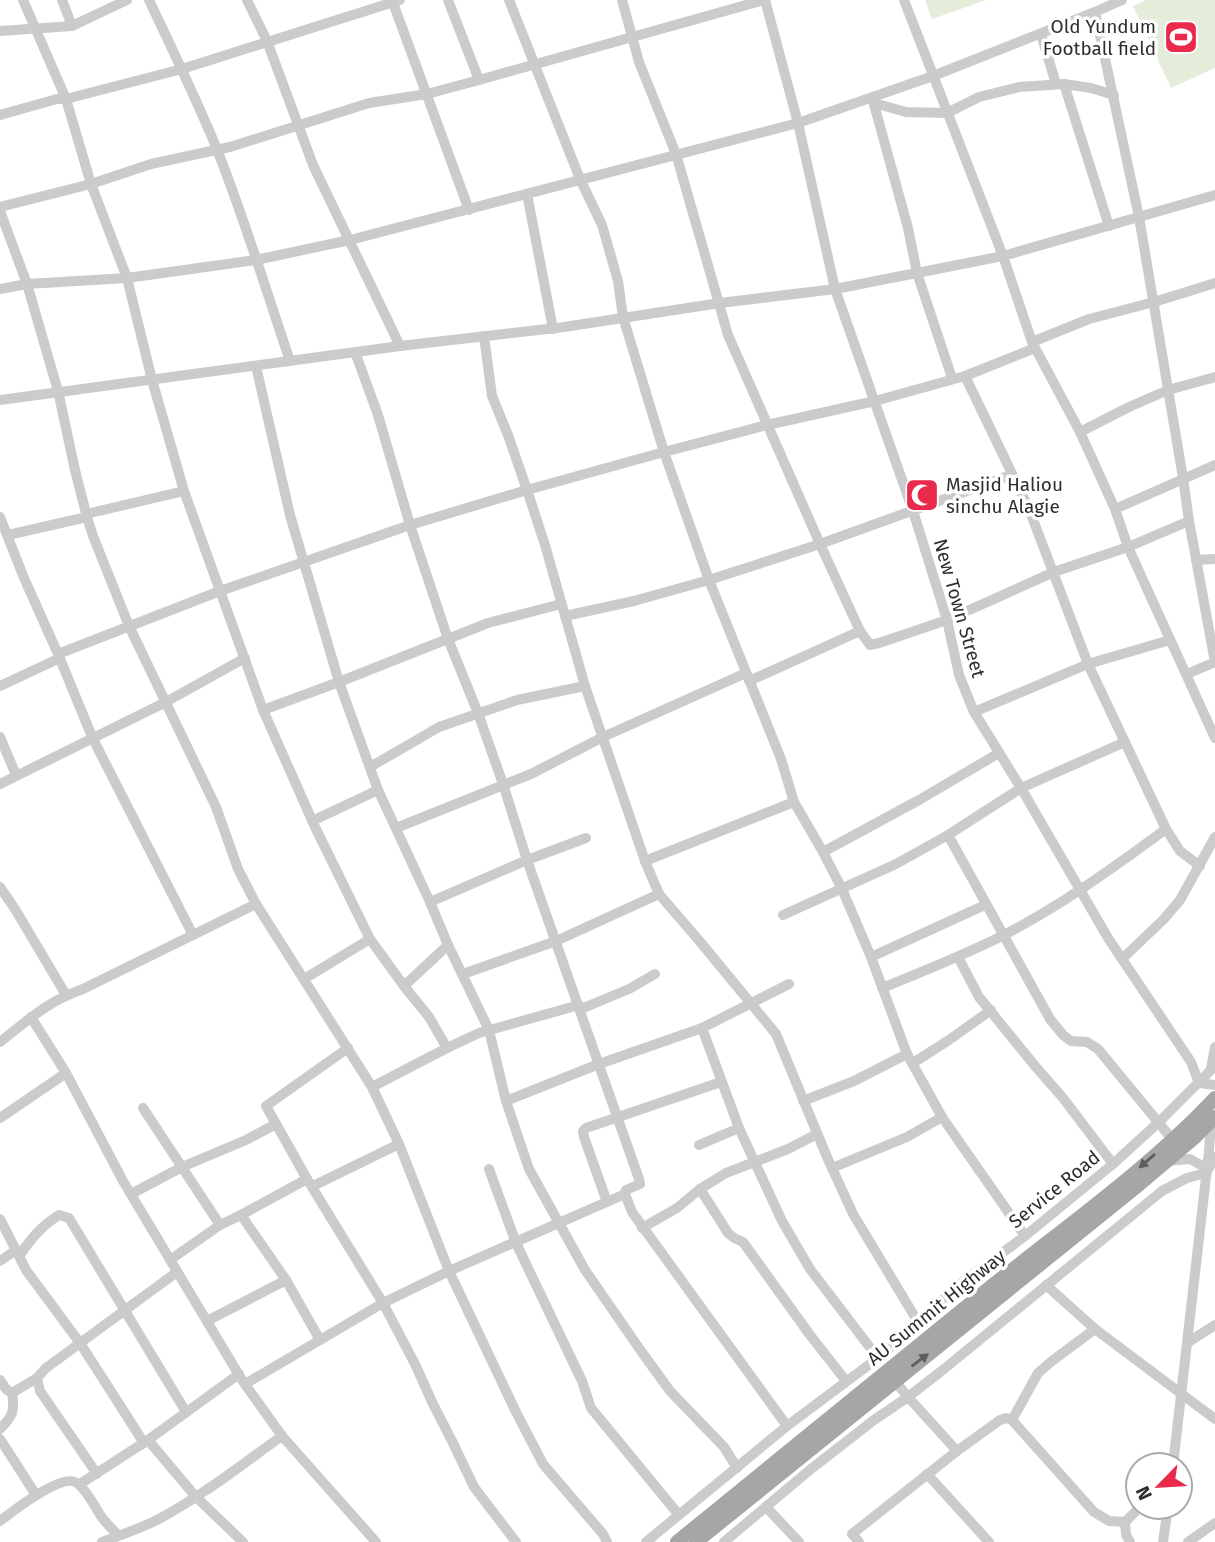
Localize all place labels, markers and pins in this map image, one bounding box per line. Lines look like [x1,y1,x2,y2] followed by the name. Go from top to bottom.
[1043,15,1156,60] place label: Old Yundum Football field
[1162,18,1200,56] sports icon: Old Yundum Football field
[946,473,1063,518] place label: Masjid Haliou sinchu Alagie
[903,476,941,514] mosque icon: Masjid Haliou sinchu Alagie

